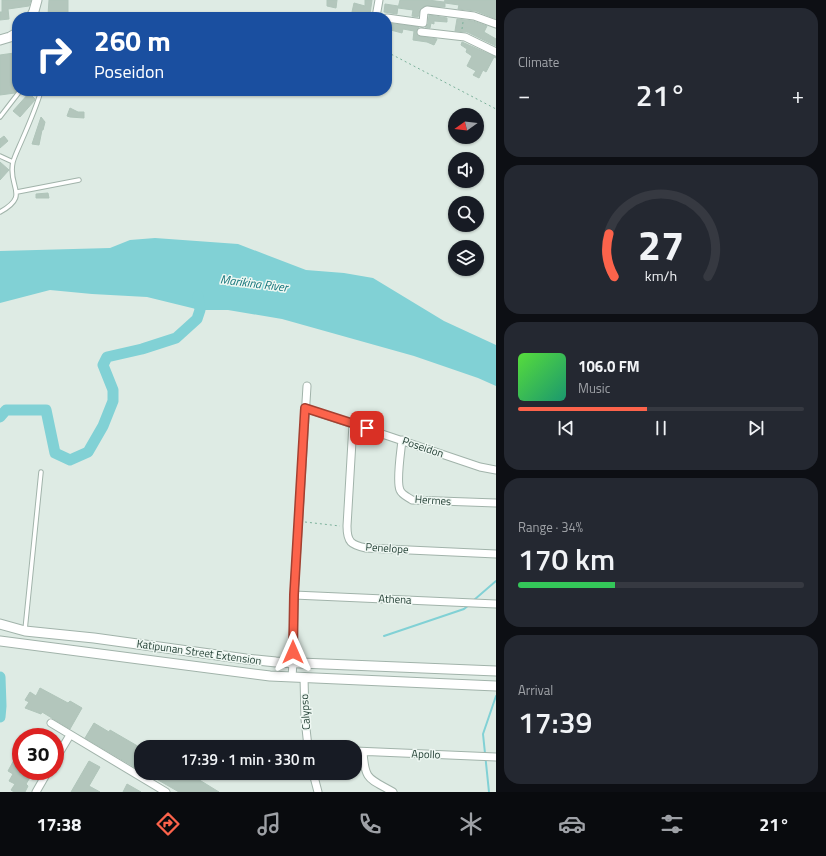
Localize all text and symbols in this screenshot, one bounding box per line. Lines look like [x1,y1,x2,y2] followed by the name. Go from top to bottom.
[94,19,171,62] text: 260 m
[28,28,80,80] icon: right
[518,52,559,72] text: Climate
[94,58,164,85] text: Poseidon
[636,72,686,118] text: 21°
[518,78,530,112] text: −
[792,78,804,112] text: +
[448,108,484,144] north arrow
[448,108,484,276] map controls
[448,152,484,188] button: sound
[448,196,484,232] button: search
[638,213,684,276] text: 27
[448,240,484,276] button: layers
[645,265,677,287] text: km/h
[219,269,291,297] water label: Marikina River
[578,355,640,378] text: 106.0 FM
[578,378,610,398] text: Music
[350,411,384,445] pin
[356,417,378,439] icon: arrive
[555,417,577,439] icon: previous
[650,417,672,439] icon: pause
[745,417,767,439] icon: next
[400,432,446,462] street label: Poseidon
[414,491,452,509] street label: Hermes
[518,517,583,537] text: Range · 34%
[518,536,615,582] text: 170 km
[365,539,410,558] street label: Penelope
[378,590,412,608] street label: Athena
[272,631,314,673] position arrow
[136,635,262,669] street label: Katipunan Street Extension
[518,680,553,700] text: Arrival
[296,693,314,730] street label: Calypso
[518,699,592,745] text: 17:39
[12,728,64,780] speed limit sign: 30
[411,745,441,763] street label: Apollo
[181,748,315,771] text: 17:39 · 1 min · 330 m
[154,810,182,838] icon: directions
[255,810,283,838] icon: music
[356,810,384,838] icon: phone
[457,810,485,838] icon: climate
[558,810,586,838] icon: car
[658,810,686,838] icon: filters
[36,811,81,838] text: 17:38
[759,811,790,838] text: 21°

